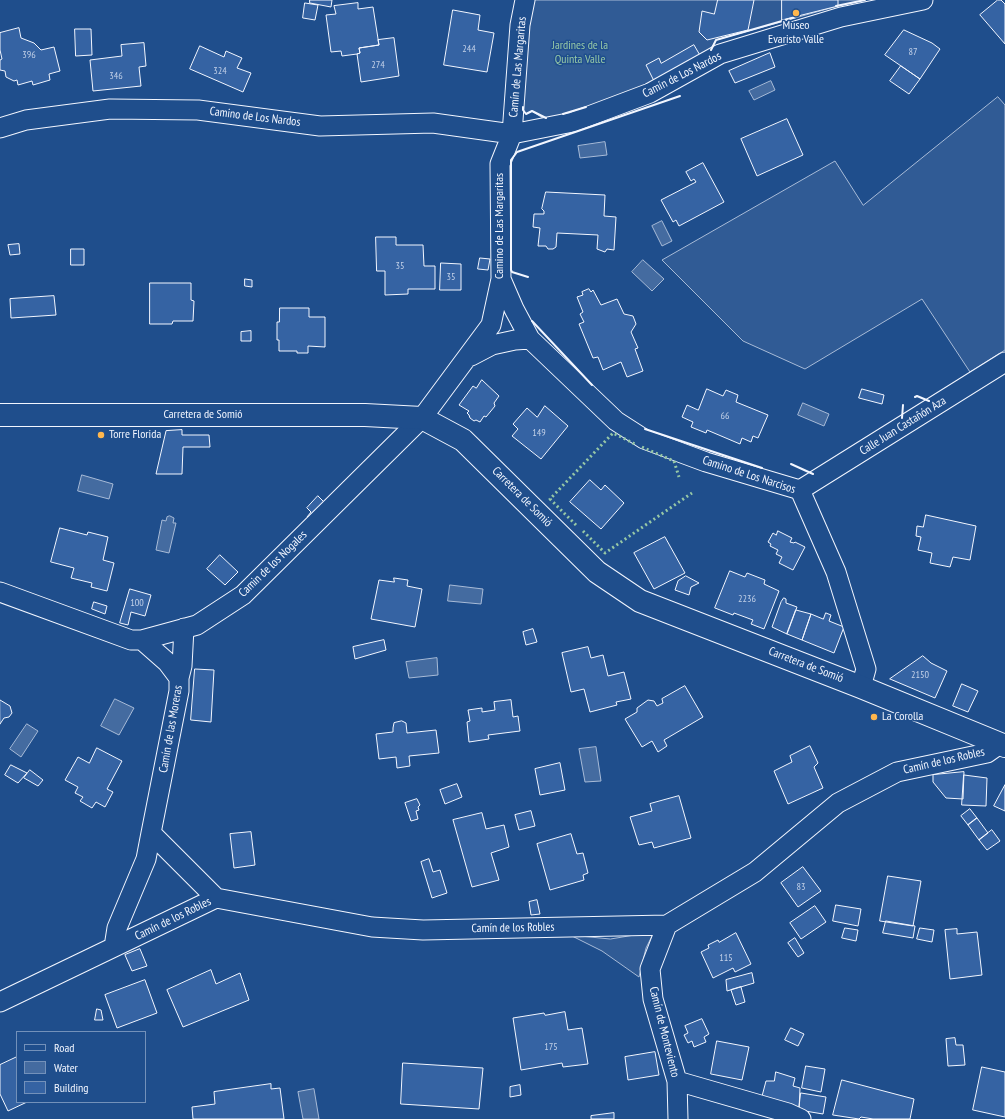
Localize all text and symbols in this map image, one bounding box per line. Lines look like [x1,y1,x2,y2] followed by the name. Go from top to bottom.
[791,8,801,18] marker: Museo Evaristo Valle
[506,16,530,118] street label: Camín de Las Margaritas
[768,19,824,47] place label: Museo Evaristo Valle
[552,39,608,67] park label: Jardines de la Quinta Valle
[462,43,476,55] house number: 244
[909,46,917,58] house number: 87
[22,49,36,61] house number: 396
[640,49,724,101] street label: Camín de Los Nardos
[371,59,385,71] house number: 274
[213,65,227,77] house number: 324
[109,70,123,82] house number: 346
[209,104,301,130] street label: Camino de Los Nardos
[493,173,507,279] street label: Camino de Las Margaritas
[396,260,404,272] house number: 35
[447,271,455,283] house number: 35
[857,394,949,458] street label: Calle Juan Castañón Aza
[163,408,243,422] street label: Carretera de Somió
[721,410,729,422] house number: 66
[532,427,546,439] house number: 149
[109,428,161,442] place label: Torre Florida
[96,430,106,440] marker: Torre Florida
[701,453,797,497] street label: Camino de Los Narcisos
[489,464,555,530] street label: Carretera de Somió
[236,528,310,600] street label: Camin de los Nogales
[738,593,756,605] house number: 2236
[130,597,144,609] house number: 100
[767,644,845,686] street label: Carretera de Somió
[911,669,929,681] house number: 2150
[156,684,186,774] street label: Camín de las Moreras
[882,710,923,724] place label: La Corolla
[869,712,879,722] marker: La Corolla
[902,745,986,777] street label: Camín de los Robles
[797,881,805,893] house number: 83
[132,894,214,944] street label: Camín de los Robles
[471,920,555,936] street label: Camín de los Robles
[719,952,733,964] house number: 115
[646,985,682,1079] street label: Camín de Monteviento
[16,1031,146,1103] legend
[54,1040,74,1055] text: Road
[544,1041,558,1053] house number: 175
[54,1060,78,1075] text: Water
[54,1080,89,1095] text: Building

